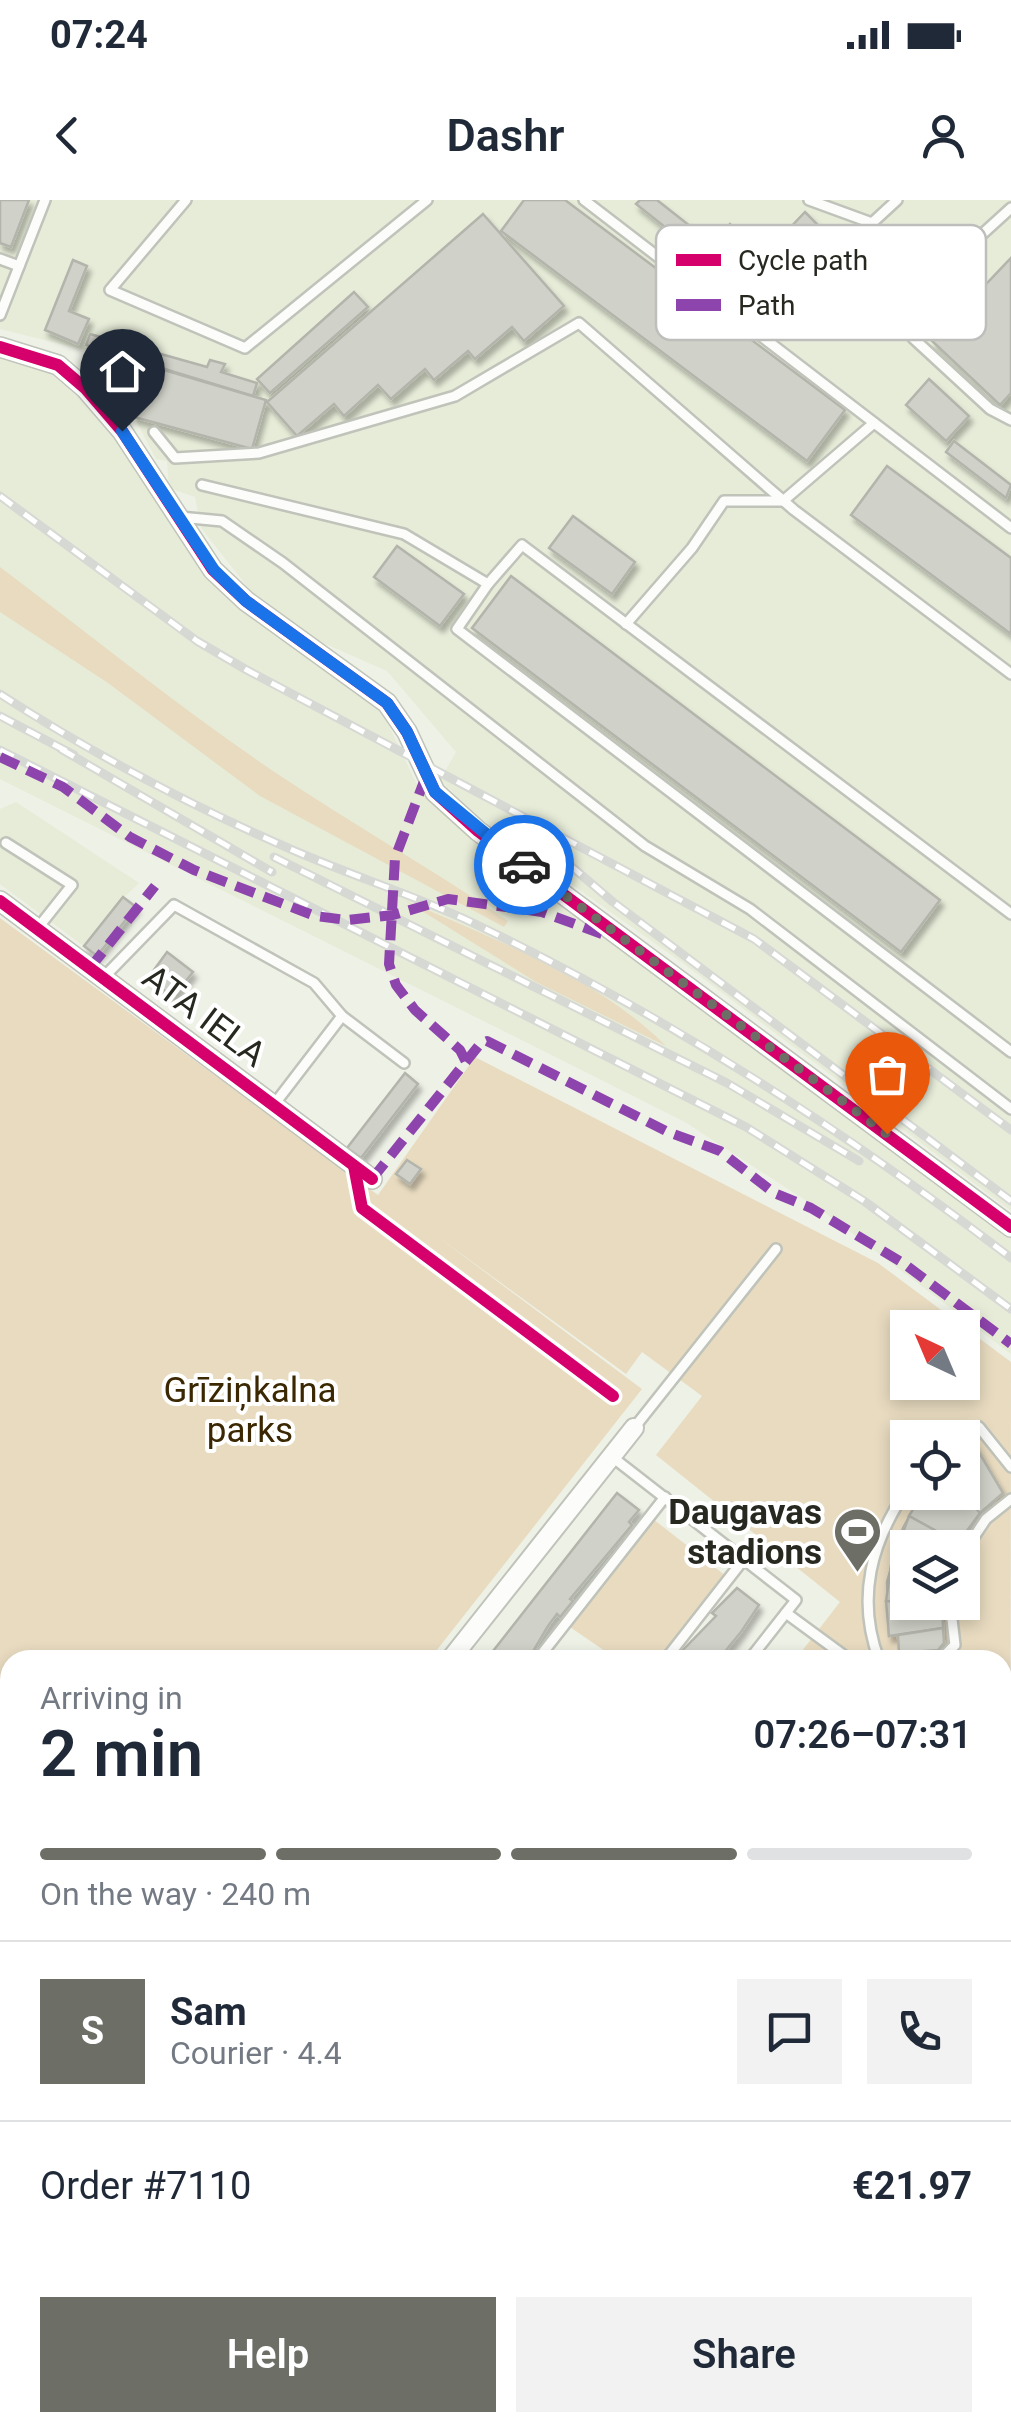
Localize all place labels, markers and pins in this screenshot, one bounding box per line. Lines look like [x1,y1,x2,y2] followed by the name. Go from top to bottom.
[80,329,165,432] pin
[845,1032,930,1135] pin
[668,1492,822,1573] place label: Daugavas stadions
[831,1506,883,1574] sports icon: Daugavas stadions

